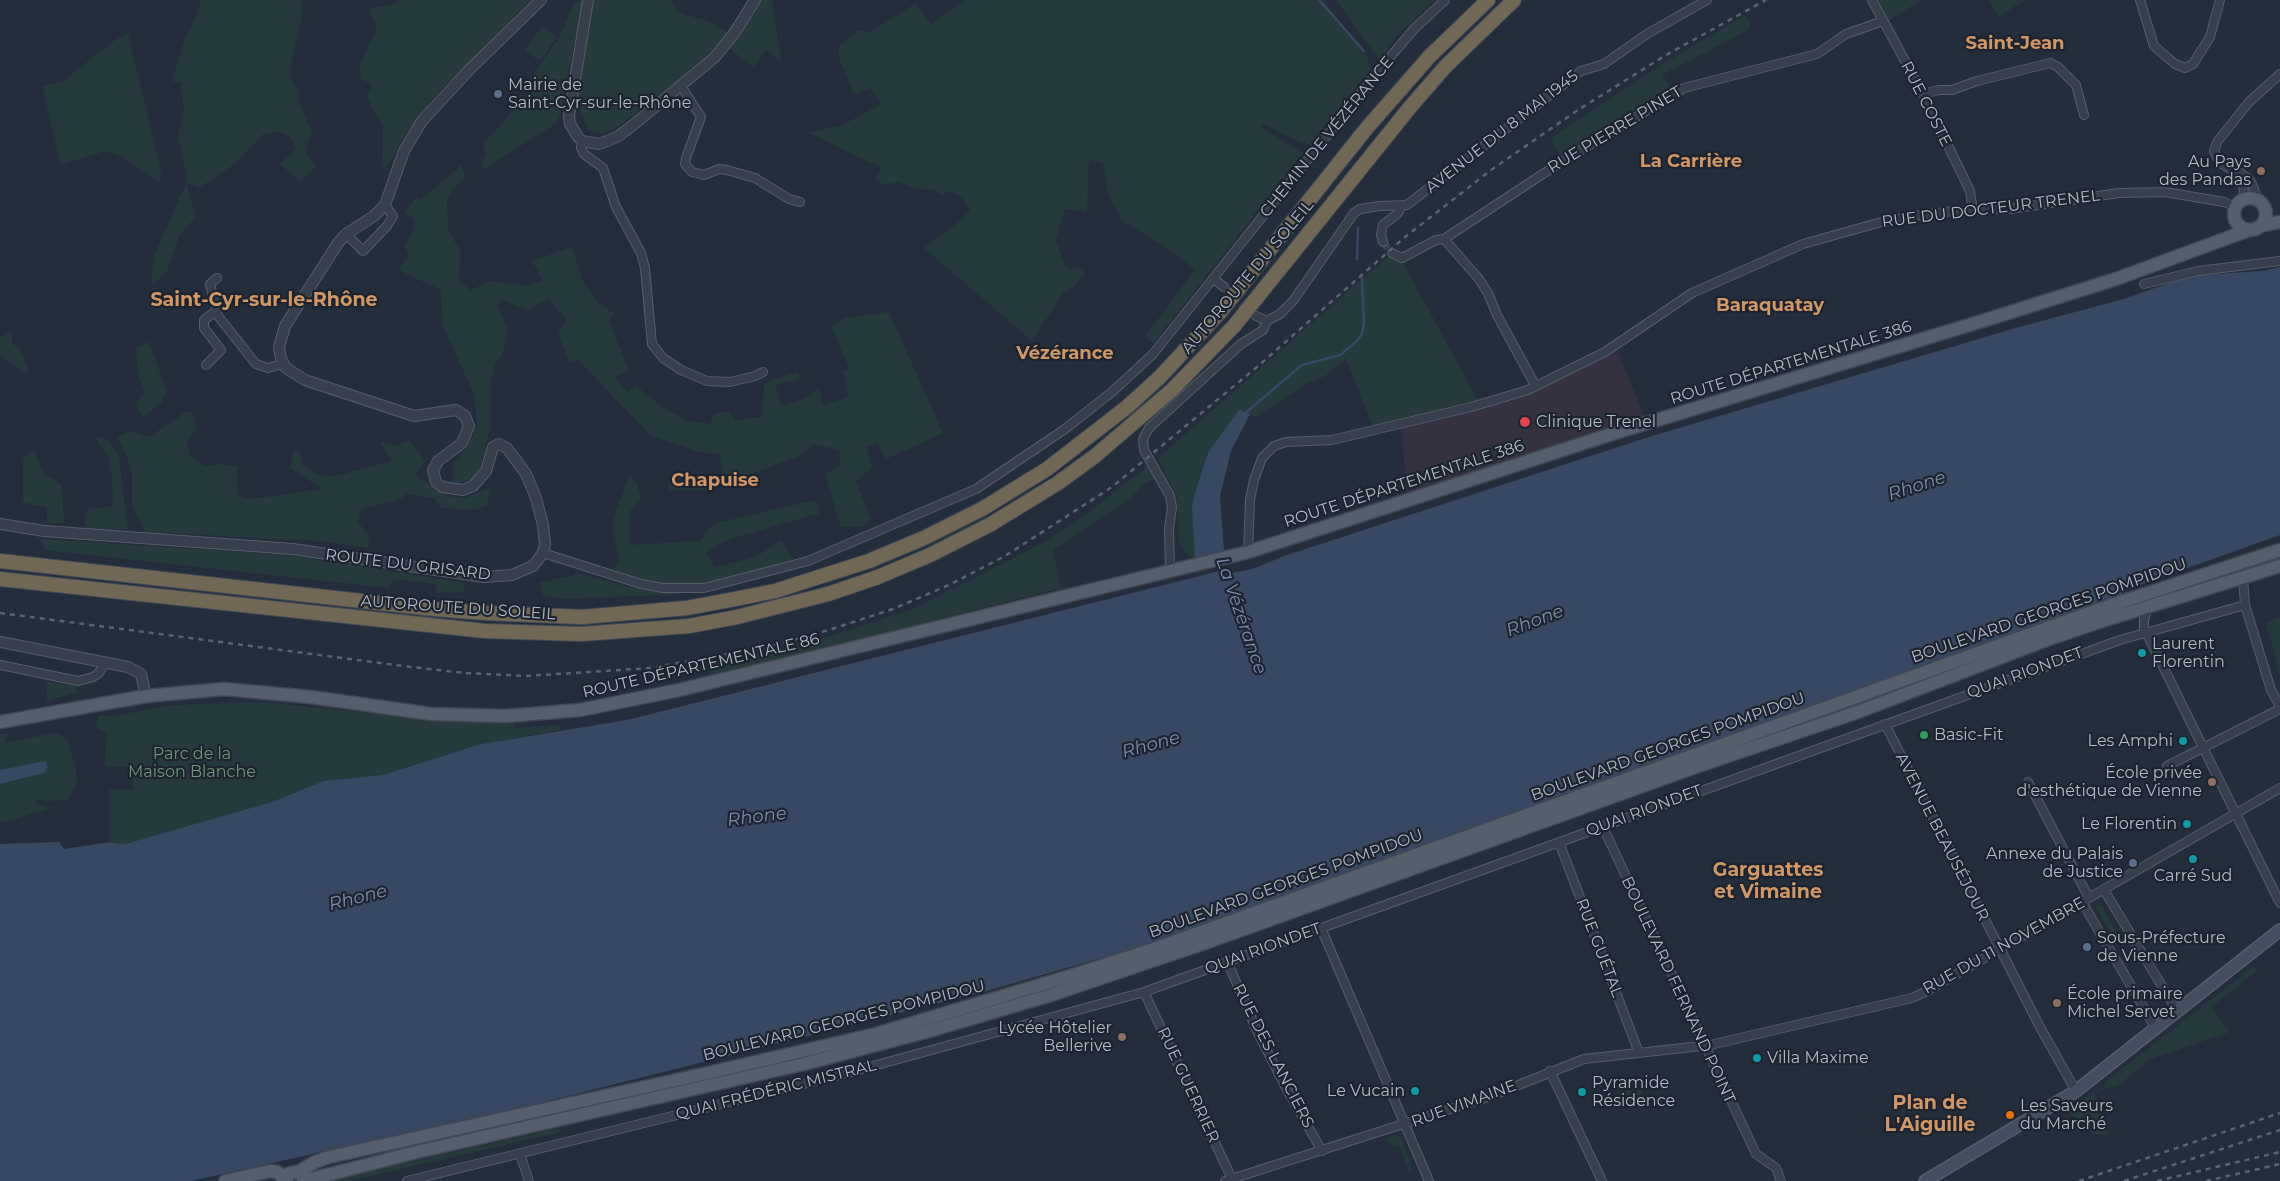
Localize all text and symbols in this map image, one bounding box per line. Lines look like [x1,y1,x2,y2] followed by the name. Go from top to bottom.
[1965,33,2065,55] district label: Saint-Jean
[1256,53,1398,221] street label: CHEMIN DE VÉZÉRANCE
[1896,58,1956,150] street label: RUE COSTE
[1422,66,1582,198] street label: AVENUE DU 8 MAI 1945
[508,75,691,113] place label: Mairie de Saint-Cyr-sur-le-Rhône
[1544,82,1686,178] street label: RUE PIERRE PINET
[492,88,504,100] marker: Mairie de Saint-Cyr-sur-le-Rhône
[1640,151,1742,173] district label: La Carrière
[2159,152,2251,190] place label: Au Pays des Pandas
[2255,165,2267,177] marker: Au Pays des Pandas
[1881,186,2101,232] street label: RUE DU DOCTEUR TRENEL
[1178,196,1318,358] street label: AUTOROUTE DU SOLEIL
[150,289,378,311] district label: Saint-Cyr-sur-le-Rhône
[1716,295,1824,317] district label: Baraquatay
[1668,317,1914,409] street label: ROUTE DÉPARTEMENTALE 386
[1016,343,1114,365] district label: Vézérance
[1536,412,1656,432] place label: Clinique Trenel
[1518,415,1532,429] marker: Clinique Trenel
[1282,436,1526,532] street label: ROUTE DÉPARTEMENTALE 386
[1885,467,1949,505] water label: Rhone
[671,470,759,492] district label: Chapuise
[324,545,492,585] street label: ROUTE DU GRISARD
[1211,555,1271,677] water label: La Vézérance
[1909,555,2189,667] street label: BOULEVARD GEORGES POMPIDOU
[360,592,556,624] street label: AUTOROUTE DU SOLEIL
[1503,600,1567,642] water label: Rhone
[581,629,821,703] street label: ROUTE DÉPARTEMENTALE 86
[2152,634,2225,672] place label: Laurent Florentin
[1964,643,2086,703] street label: QUAI RIONDET
[2136,647,2148,659] marker: Laurent Florentin
[1528,688,1808,806] street label: BOULEVARD GEORGES POMPIDOU
[1934,725,2003,745] place label: Basic-Fit
[1119,727,1183,763] water label: Rhone
[1918,729,1930,741] marker: Basic-Fit
[2088,731,2173,751] place label: Les Amphi
[2177,735,2189,747] marker: Les Amphi
[128,744,256,782] park label: Parc de la Maison Blanche
[1891,750,1993,924] street label: AVENUE BEAUSÉJOUR
[2017,763,2202,801] place label: École privée d'esthétique de Vienne
[2206,776,2218,788] marker: École privée d'esthétique de Vienne
[1583,781,1705,841] street label: QUAI RIONDET
[726,803,788,831] water label: Rhone
[2081,814,2177,834] place label: Le Florentin
[2181,818,2193,830] marker: Le Florentin
[1146,825,1426,943] street label: BOULEVARD GEORGES POMPIDOU
[1986,844,2123,882] place label: Annexe du Palais de Justice
[2187,853,2199,865] marker: Carré Sud
[2127,857,2139,869] marker: Annexe du Palais de Justice
[1713,859,1823,903] district label: Garguattes et Vimaine
[2154,866,2232,886] place label: Carré Sud
[1617,873,1739,1107] street label: BOULEVARD FERNAND POINT
[327,880,389,916] water label: Rhone
[1920,893,2088,999] street label: RUE DU 11 NOVEMBRE
[1571,896,1627,1000] street label: RUE GUÉTAL
[1202,919,1324,979] street label: QUAI RIONDET
[2097,928,2226,966] place label: Sous-Préfecture de Vienne
[2081,941,2093,953] marker: Sous-Préfecture de Vienne
[701,977,987,1065] street label: BOULEVARD GEORGES POMPIDOU
[1228,981,1318,1131] street label: RUE DES LANCIERS
[2067,984,2183,1022] place label: École primaire Michel Servet
[2051,997,2063,1009] marker: École primaire Michel Servet
[998,1018,1112,1056] place label: Lycée Hôtelier Bellerive
[1153,1024,1223,1146] street label: RUE GUERRIER
[1116,1031,1128,1043] marker: Lycée Hôtelier Bellerive
[1767,1048,1869,1068] place label: Villa Maxime
[1751,1052,1763,1064] marker: Villa Maxime
[674,1056,878,1124] street label: QUAI FRÉDÉRIC MISTRAL
[1592,1073,1675,1111] place label: Pyramide Résidence
[1409,1076,1519,1132] street label: RUE VIMAINE
[1327,1081,1405,1101] place label: Le Vucain
[1409,1085,1421,1097] marker: Le Vucain
[1576,1086,1588,1098] marker: Pyramide Résidence
[1885,1092,1975,1136] district label: Plan de L'Aiguille
[2020,1096,2113,1134] place label: Les Saveurs du Marché
[2004,1109,2016,1121] marker: Les Saveurs du Marché

